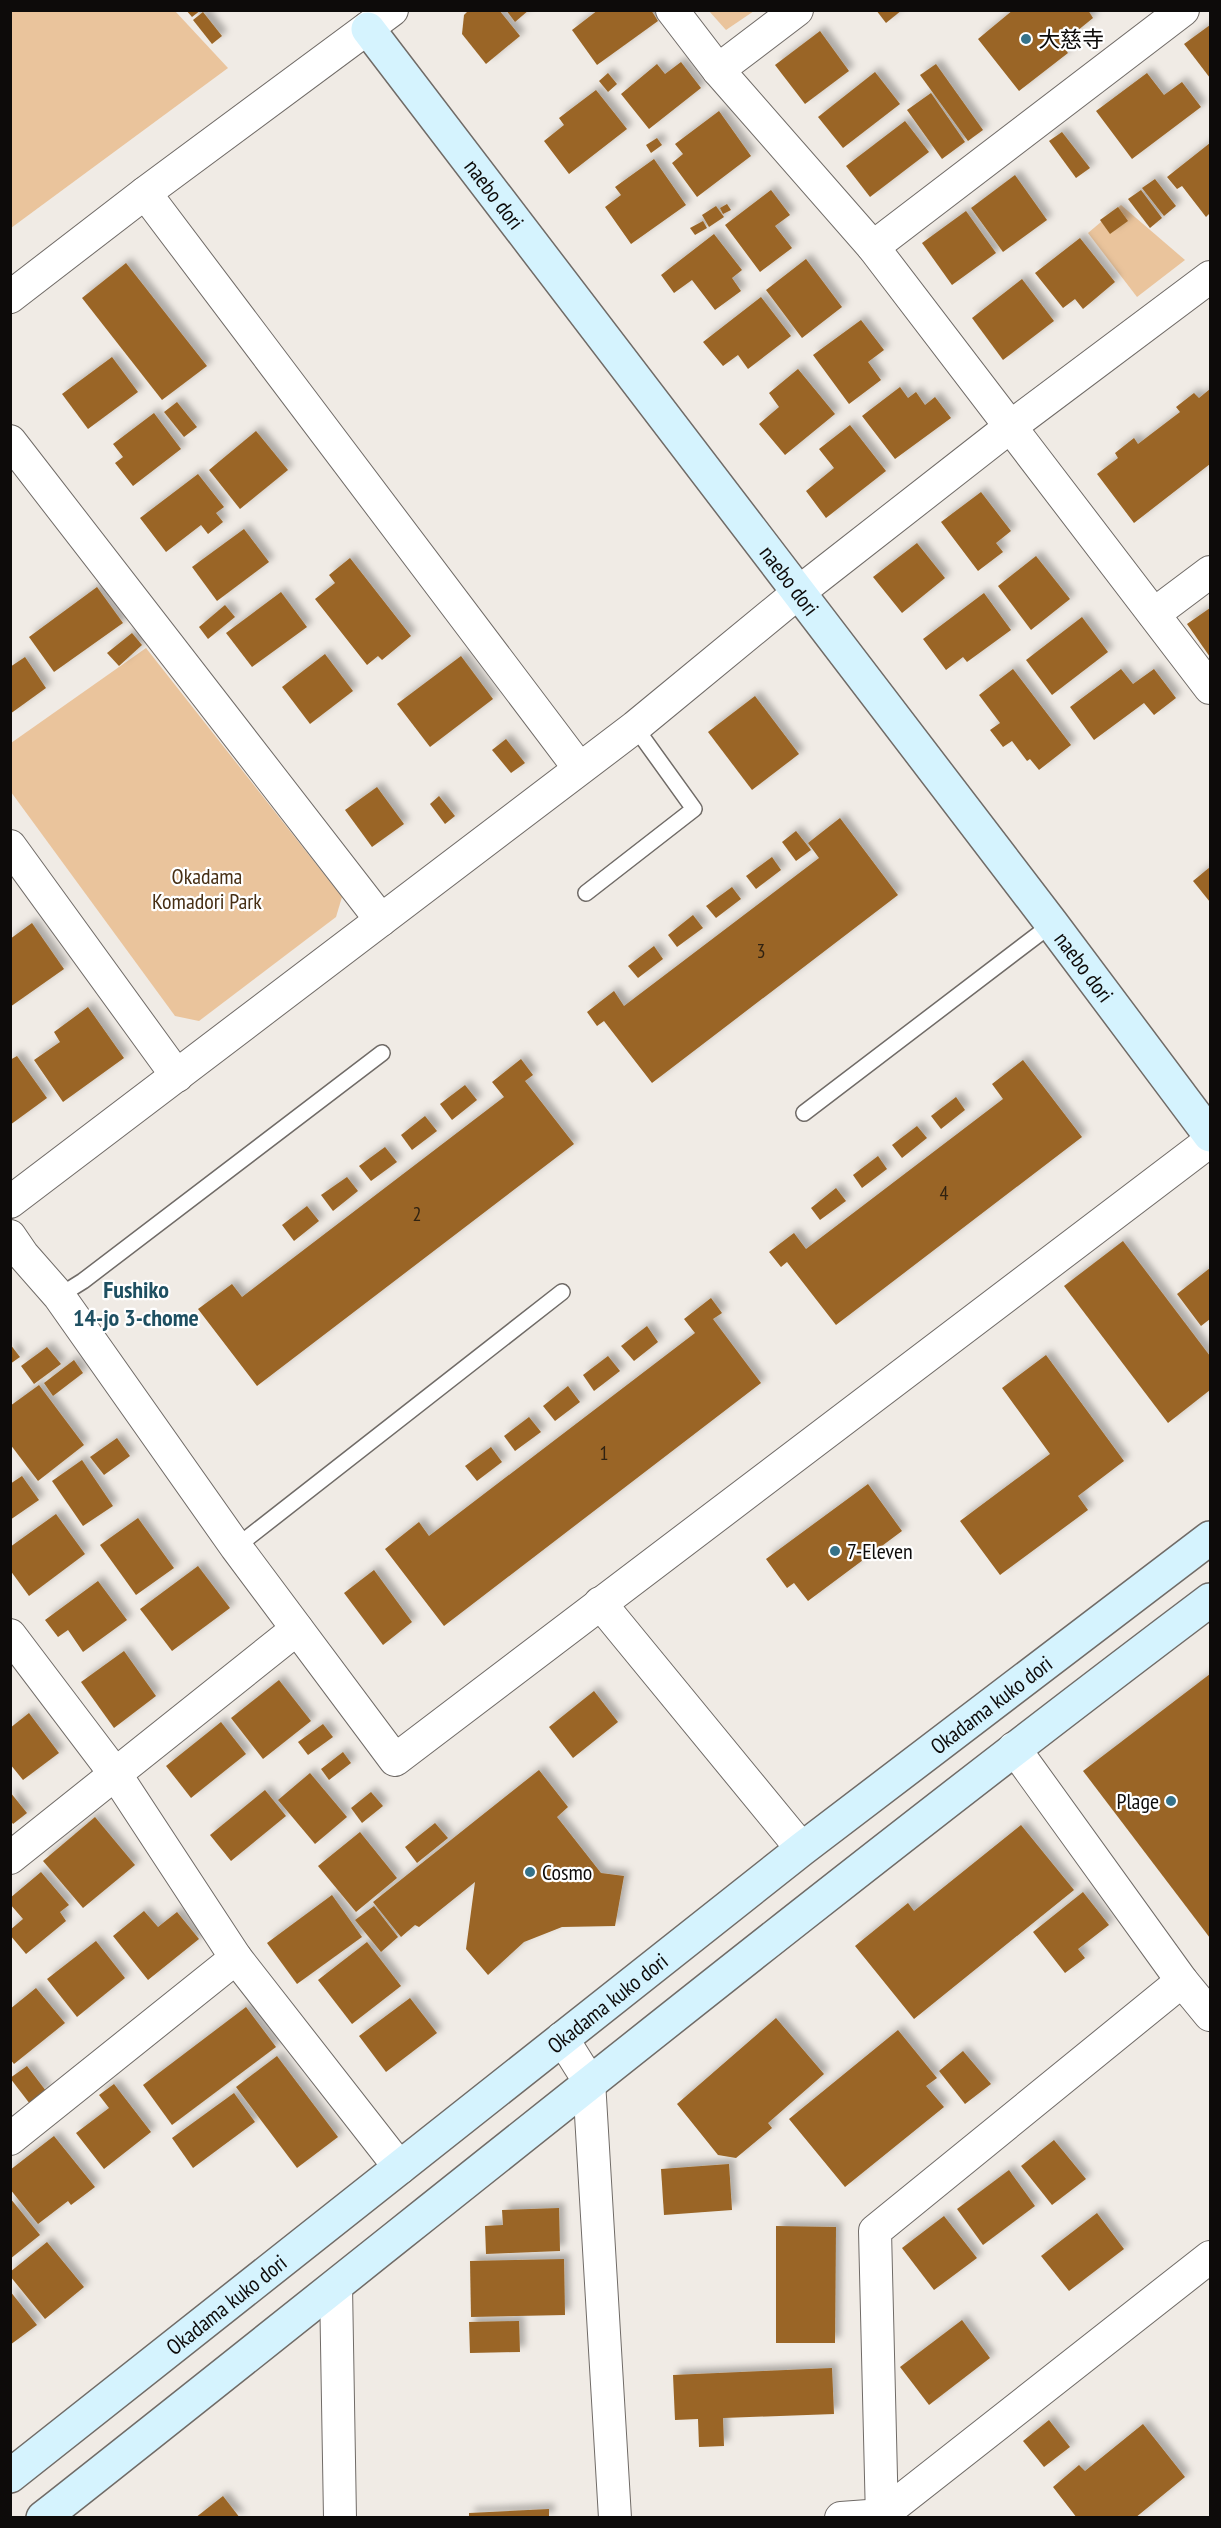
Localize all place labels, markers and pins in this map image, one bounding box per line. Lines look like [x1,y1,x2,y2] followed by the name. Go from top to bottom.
[1038,25,1104,53] place label: 大慈寺
[1019,32,1033,46] marker: 大慈寺
[847,1537,913,1565] place label: 7-Eleven
[828,1544,842,1558] marker: 7-Eleven
[1117,1787,1159,1815] place label: Plage
[1164,1794,1178,1808] marker: Plage
[542,1858,592,1886] place label: Cosmo
[523,1865,537,1879] marker: Cosmo

